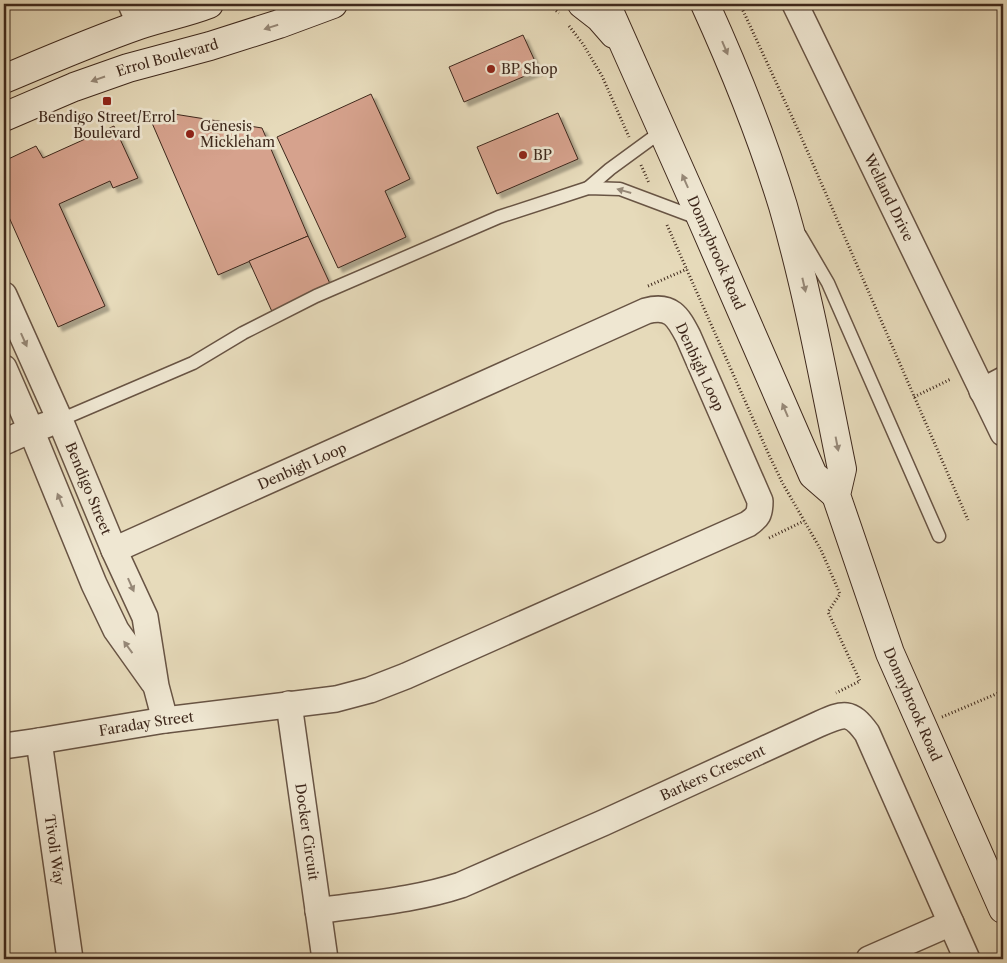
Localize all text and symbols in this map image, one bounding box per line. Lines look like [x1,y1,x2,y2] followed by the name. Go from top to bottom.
[263,24,278,31] one-way arrow
[114,35,221,81] street label: Errol Boulevard
[722,41,730,55] one-way arrow
[501,60,558,78] place label: BP Shop
[485,63,497,75] marker: BP Shop
[91,75,106,83] one-way arrow
[101,95,113,107] marker: Bendigo Street/Errol Boulevard
[38,108,176,142] place label: Bendigo Street/Errol Boulevard
[200,117,275,151] place label: Genesis Mickleham
[184,128,196,140] marker: Genesis Mickleham
[533,146,552,164] place label: BP
[517,149,529,161] marker: BP
[860,150,918,244] street label: Welland Drive
[681,174,689,188] one-way arrow
[616,187,631,195] one-way arrow
[683,193,749,313] street label: Donnybrook Road
[800,278,808,293] one-way arrow
[672,320,728,414] street label: Denbigh Loop
[20,333,28,347] one-way arrow
[781,403,789,417] one-way arrow
[833,437,841,452] one-way arrow
[255,438,349,494] street label: Denbigh Loop
[61,439,116,537] street label: Bendigo Street
[55,493,63,507] one-way arrow
[127,578,135,592] one-way arrow
[123,640,133,654] one-way arrow
[880,645,946,764] street label: Donnybrook Road
[98,708,195,740] street label: Faraday Street
[657,741,768,805] street label: Barkers Crescent
[291,782,323,882] street label: Docker Circuit
[41,814,68,886] street label: Tivoli Way

